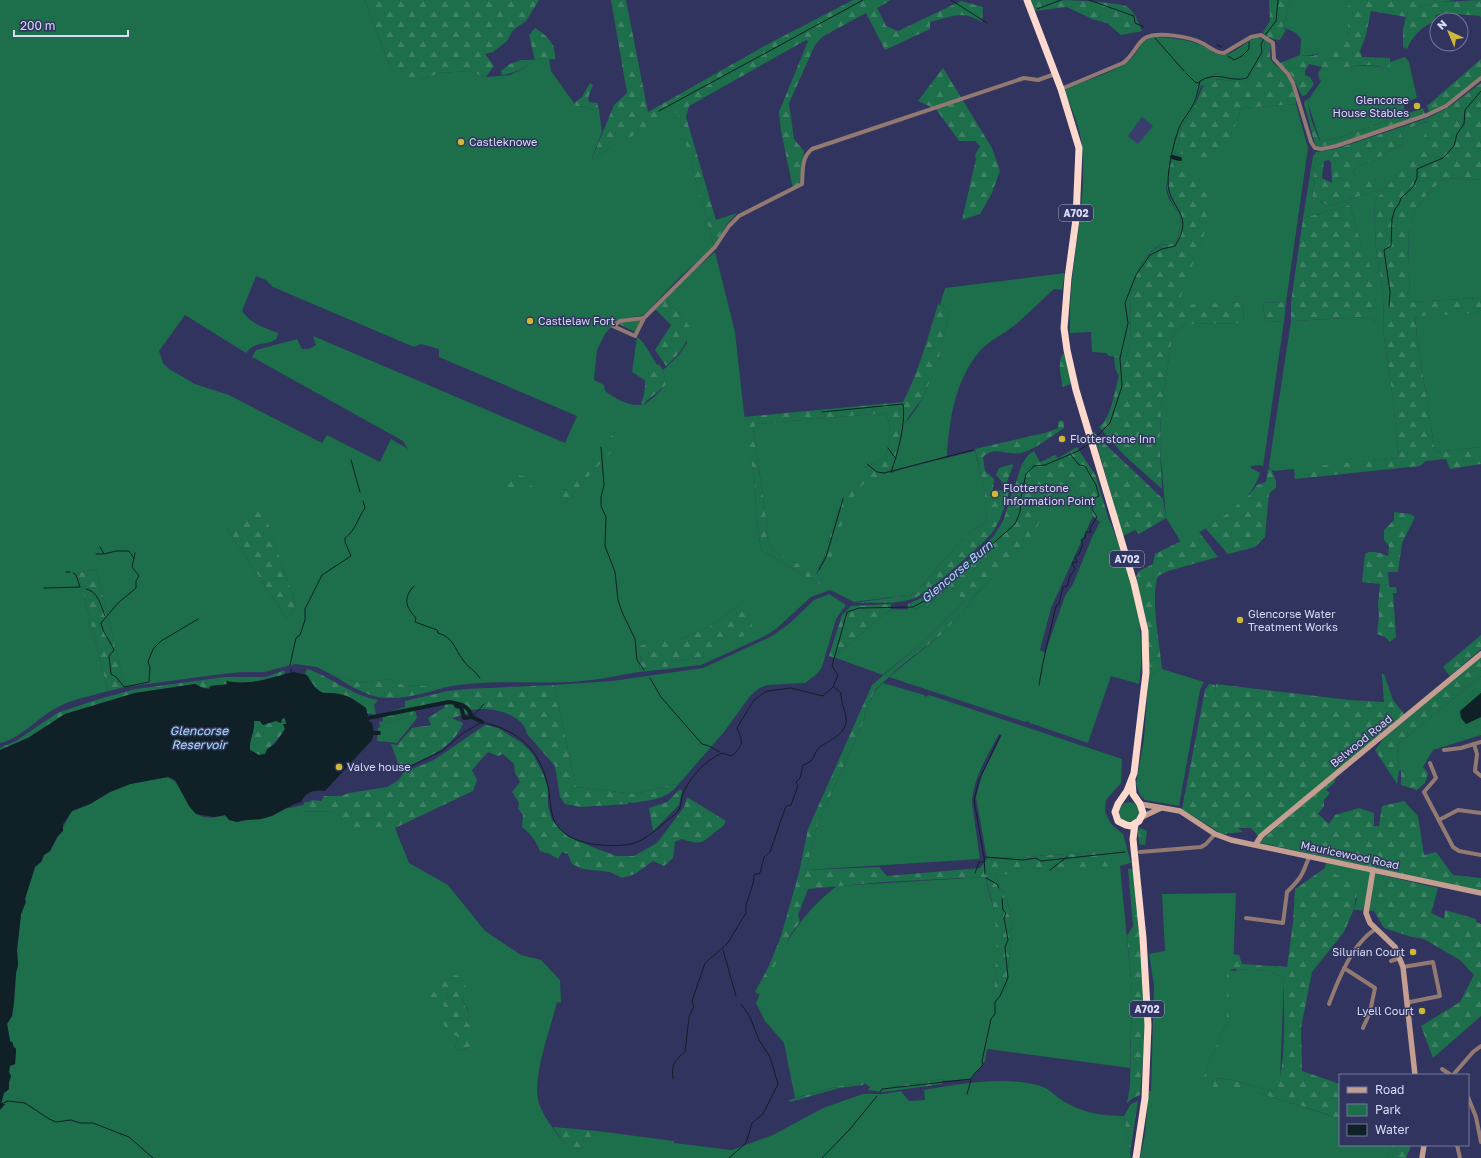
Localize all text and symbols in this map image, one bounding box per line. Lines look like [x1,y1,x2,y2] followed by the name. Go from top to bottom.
[14,12,128,38] scale bar
[1429,12,1469,52] north arrow
[1434,17,1449,32] text: N
[20,18,55,33] text: 200 m
[1333,93,1409,119] place label: Glencorse House Stables
[1412,101,1422,111] marker: Glencorse House Stables
[469,135,537,148] place label: Castleknowe
[456,137,466,147] marker: Castleknowe
[1059,205,1093,221] road number: A702
[538,314,615,327] place label: Castlelaw Fort
[525,316,535,326] marker: Castlelaw Fort
[1070,432,1156,445] place label: Flotterstone Inn
[1057,434,1067,444] marker: Flotterstone Inn
[1003,481,1095,507] place label: Flotterstone Information Point
[990,489,1000,499] marker: Flotterstone Information Point
[918,537,996,606] water label: Glencorse Burn
[1110,551,1144,567] road number: A702
[1248,607,1338,633] place label: Glencorse Water Treatment Works
[1235,615,1245,625] marker: Glencorse Water Treatment Works
[1327,712,1394,769] street label: Belwood Road
[170,723,229,752] water label: Glencorse Reservoir
[347,760,411,773] place label: Valve house
[334,762,344,772] marker: Valve house
[1300,838,1401,871] street label: Mauricewood Road
[1332,945,1405,958] place label: Silurian Court
[1408,947,1418,957] marker: Silurian Court
[1130,1001,1164,1017] road number: A702
[1357,1004,1414,1017] place label: Lyell Court
[1417,1006,1427,1016] marker: Lyell Court
[1339,1074,1469,1146] legend
[1375,1082,1404,1097] text: Road
[1375,1102,1401,1117] text: Park
[1375,1122,1409,1137] text: Water

